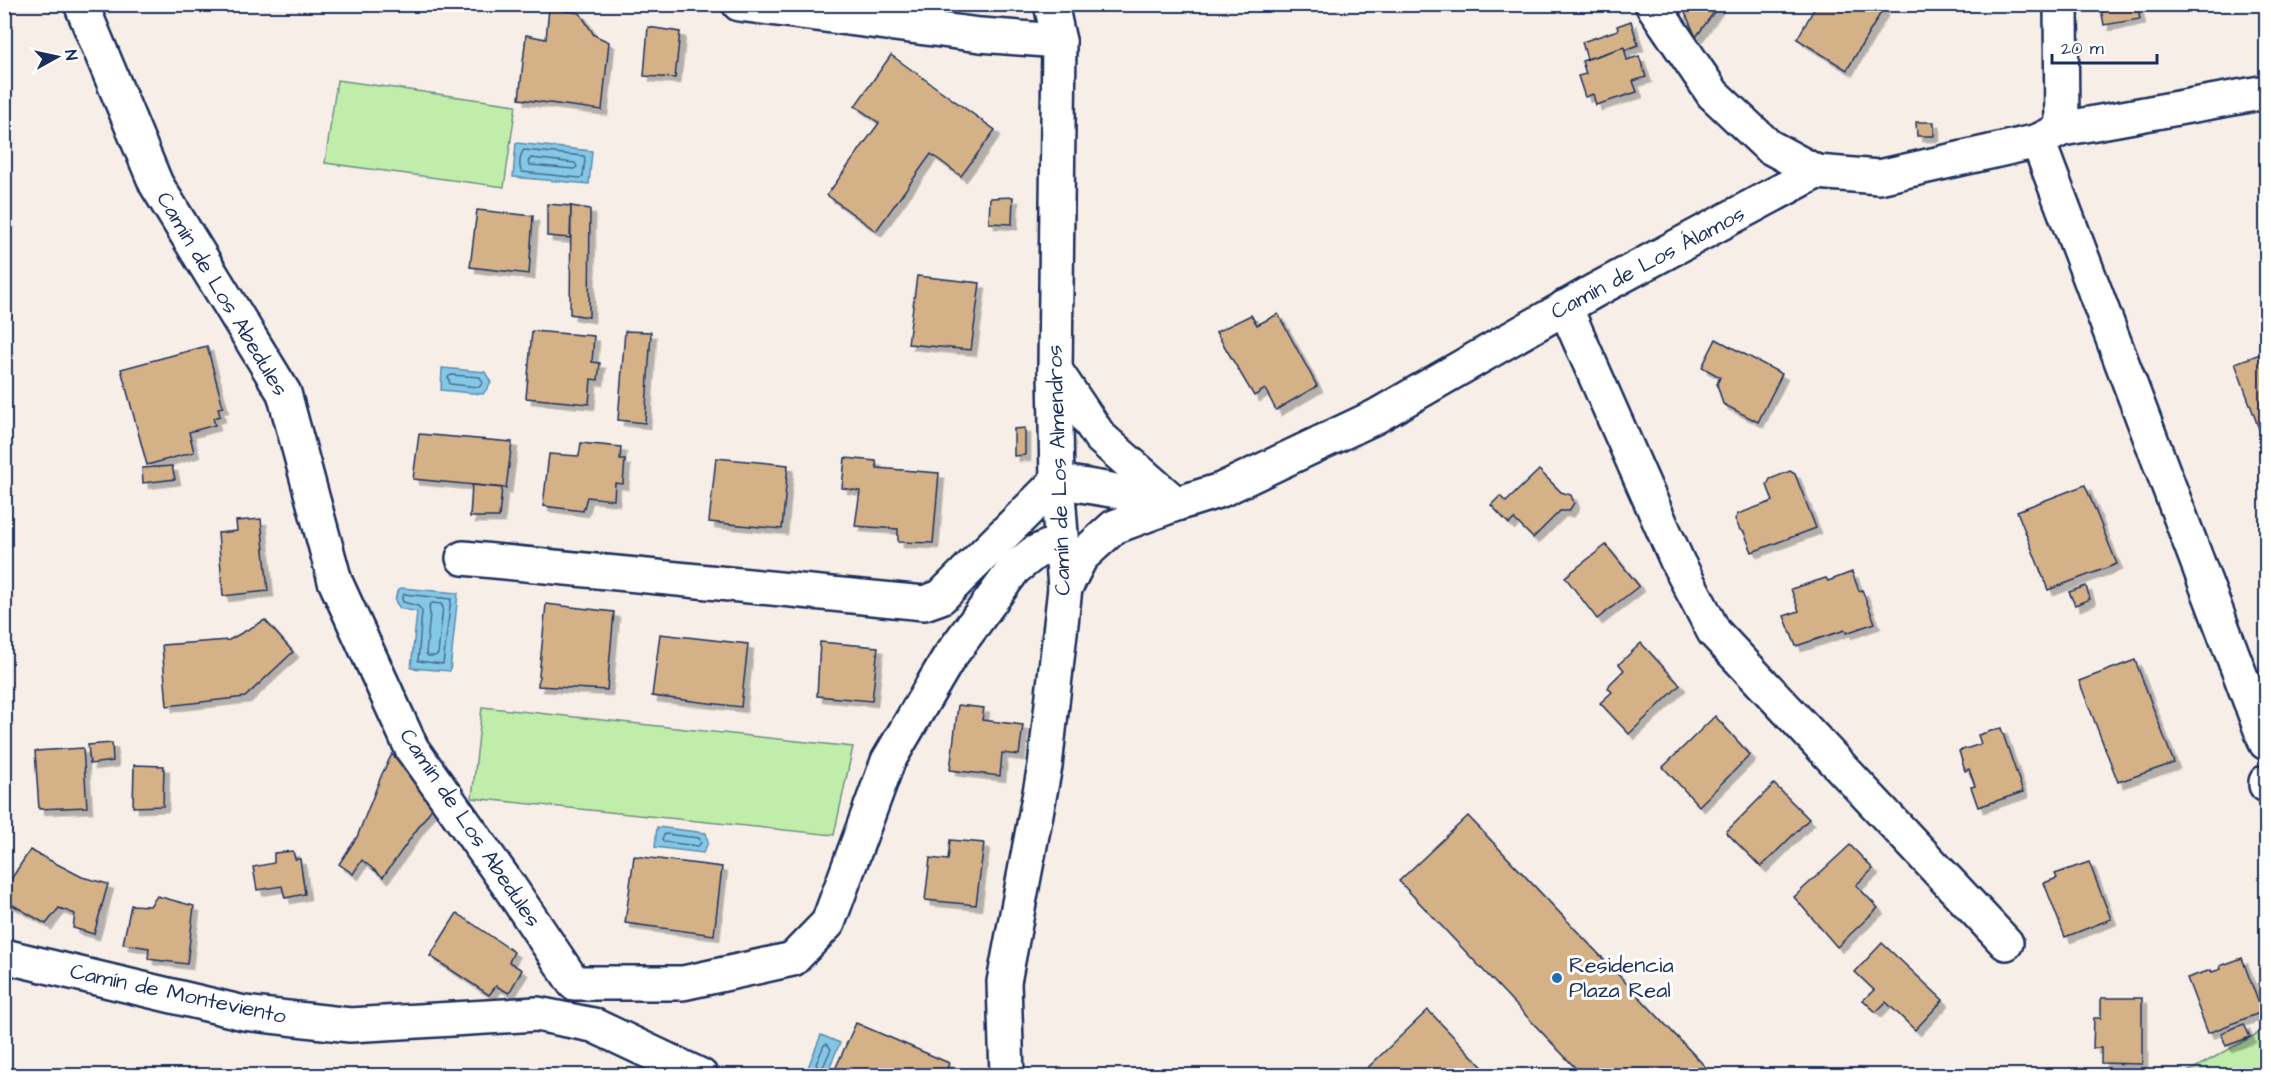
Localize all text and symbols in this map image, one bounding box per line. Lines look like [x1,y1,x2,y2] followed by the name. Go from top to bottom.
[27,27,87,87] north arrow
[2052,27,2157,65] scale bar
[2061,36,2104,61] text: 20 m
[59,49,82,62] text: N
[149,186,295,402] street label: Camín de Los Abedules
[1545,199,1751,327] street label: Camín de Los Álamos
[1039,344,1079,596] street label: Camín de Los Almendros
[392,722,548,934] street label: Camín de Los Abedules
[1569,950,1674,1006] place label: Residencia Plaza Real
[67,956,290,1032] street label: Camín de Monteviento
[1550,971,1564,985] marker: Residencia Plaza Real

